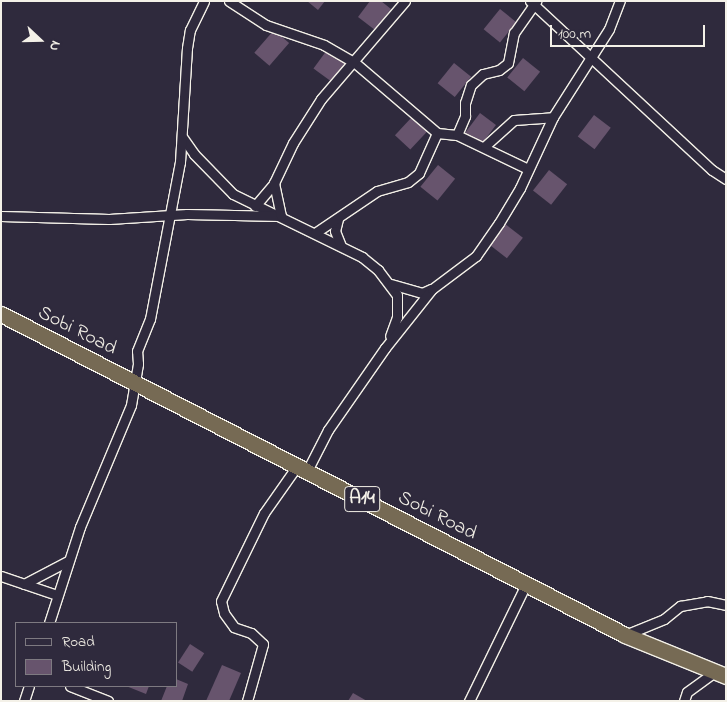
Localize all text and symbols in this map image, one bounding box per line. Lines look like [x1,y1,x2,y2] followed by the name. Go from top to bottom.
[15,15,65,65] north arrow
[552,15,707,47] scale bar
[558,23,591,45] text: 100 m
[43,37,66,54] text: N
[34,301,120,361] street label: Sobi Road
[343,482,381,516] road number: A14
[394,486,480,546] street label: Sobi Road
[15,622,178,687] legend
[62,631,95,653] text: Road
[62,656,111,678] text: Building

